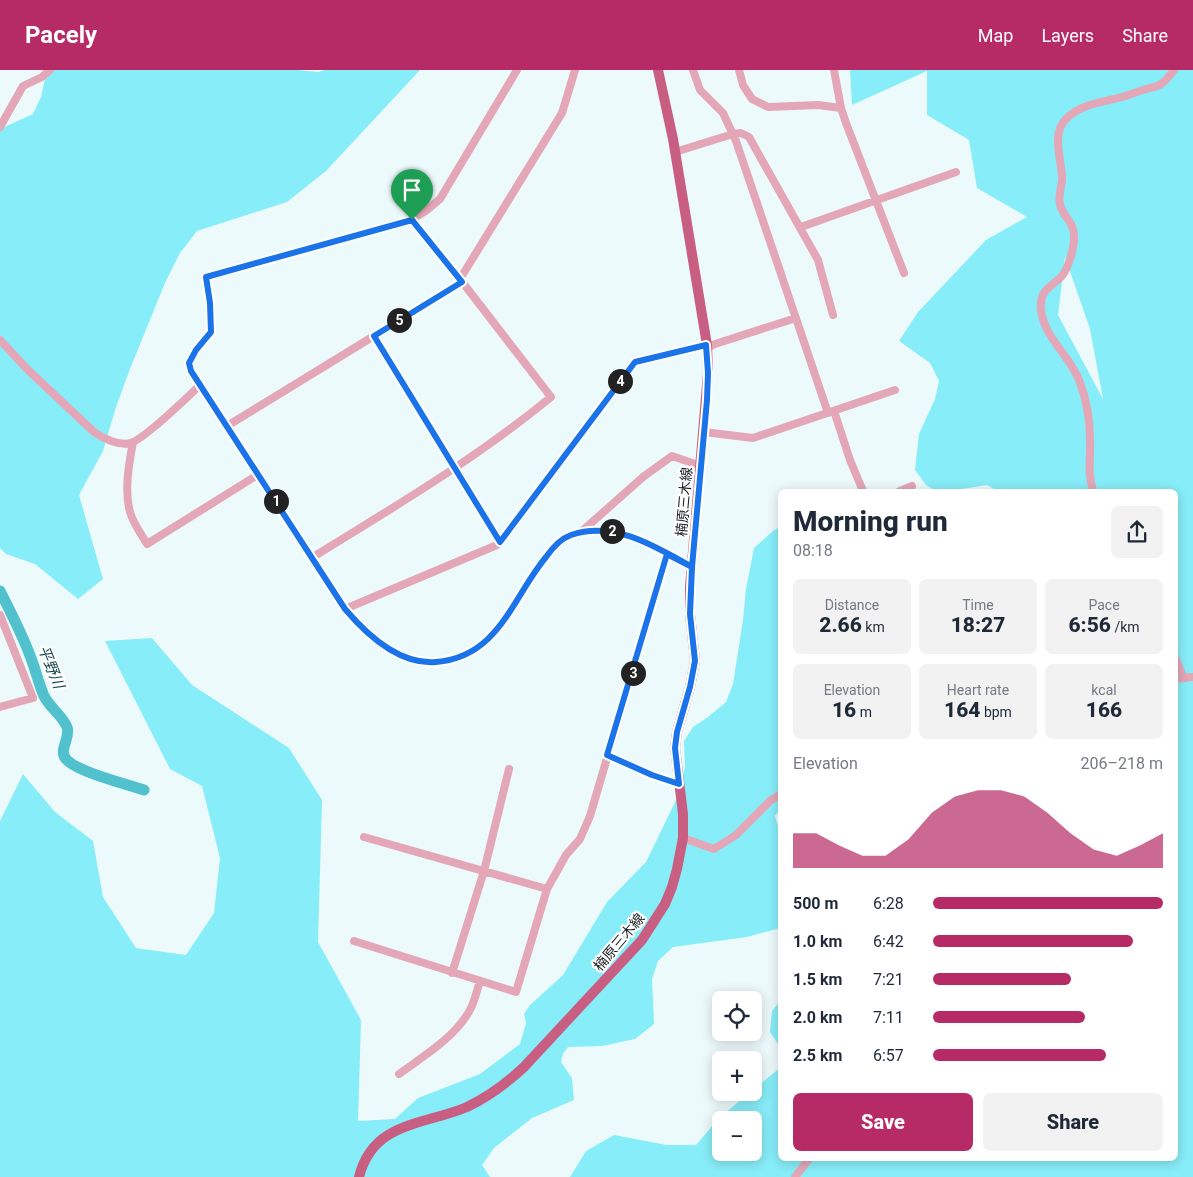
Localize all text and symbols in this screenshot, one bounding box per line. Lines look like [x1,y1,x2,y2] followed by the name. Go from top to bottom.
[25,21,97,49] text: Pacely
[978,25,1013,46] text: Map
[1041,25,1094,46] text: Layers
[1122,25,1168,46] text: Share
[391,169,433,220] pin
[398,176,426,204] icon: arrive
[386,308,412,332] pin: 5
[395,312,404,328] text: 5
[608,368,632,394] pin: 4
[616,373,625,389] text: 4
[673,466,695,538] street label: 楠原三木線
[264,488,288,514] pin: 1
[272,493,281,509] text: 1
[793,505,948,538] text: Morning run
[1111,506,1163,558] button: share
[600,518,624,544] pin: 2
[608,523,617,539] text: 2
[793,541,833,560] text: 08:18
[825,597,879,613] text: Distance
[962,597,994,613] text: Time
[1088,597,1120,613] text: Pace
[819,613,862,637] text: 2.66
[951,613,1005,637] text: 18:27
[1068,613,1111,637] text: 6:56
[862,619,885,635] text: km
[1111,619,1140,635] text: /km
[34,643,69,693] water label: 平野川
[620,660,646,686] pin: 3
[629,665,638,681] text: 3
[824,682,880,698] text: Elevation
[947,682,1009,698] text: Heart rate
[1091,682,1117,698] text: kcal
[832,698,856,722] text: 16
[944,698,980,722] text: 164
[1086,698,1122,722] text: 166
[856,704,872,720] text: m
[980,704,1012,720] text: bpm
[793,754,858,773] text: Elevation
[1081,754,1163,773] text: 206–218 m
[793,894,838,913] text: 500 m
[873,894,904,913] text: 6:28
[590,910,648,974] street label: 楠原三木線
[793,932,842,951] text: 1.0 km
[873,932,904,951] text: 6:42
[793,970,842,989] text: 1.5 km
[873,970,904,989] text: 7:21
[712,991,762,1161] map controls
[712,991,762,1041] button: locate
[793,1008,842,1027] text: 2.0 km
[873,1008,904,1027] text: 7:11
[793,1046,842,1065] text: 2.5 km
[873,1046,904,1065] text: 6:57
[712,1051,762,1101] button: +
[793,1093,973,1151] button: Save
[983,1093,1163,1151] button: Share
[712,1111,762,1161] button: −

